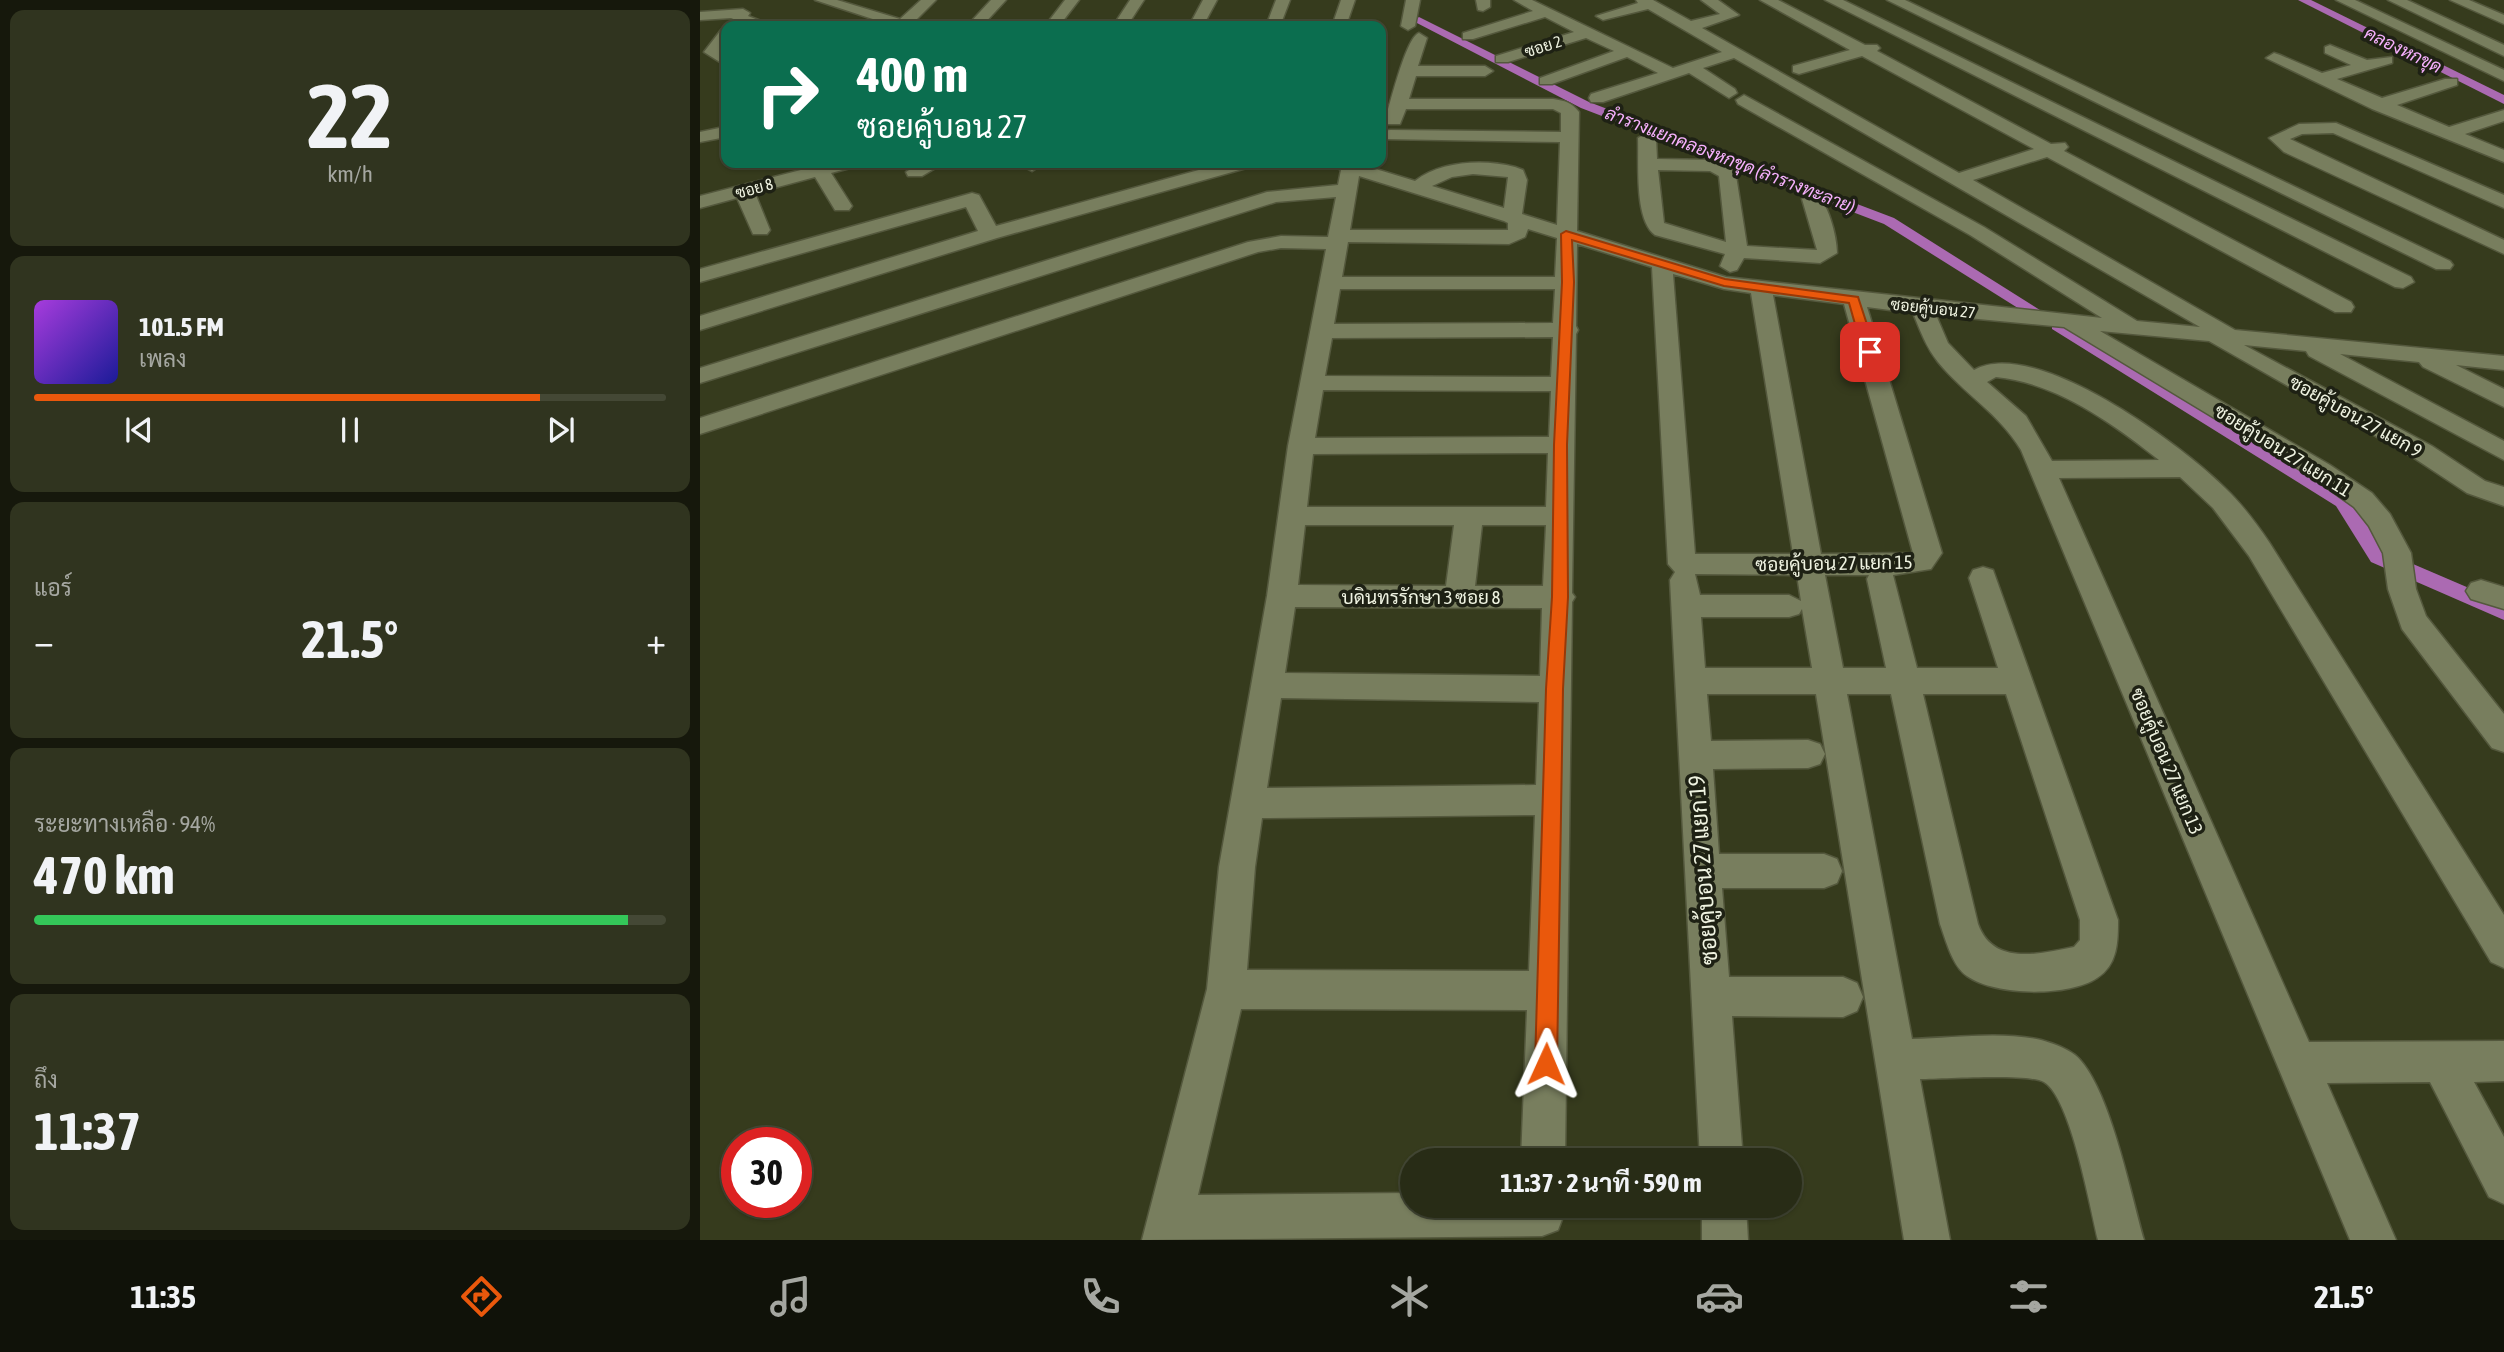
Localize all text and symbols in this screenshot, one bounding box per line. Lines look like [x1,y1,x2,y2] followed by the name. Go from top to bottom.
[2360,22,2445,79] water label: คลองหกขุด
[1522,32,1564,60] street label: ซอย 2
[857,46,968,102] text: 400 m
[742,49,833,140] icon: right
[307,63,393,167] text: 22
[1602,102,1858,219] water label: ลำรางแยกคลองหกขุด (ลำรางทะลาย)
[857,108,1027,145] text: ซอยคู้บอน 27
[327,161,373,187] text: km/h
[733,174,775,202] street label: ซอย 8
[1889,294,1976,324] street label: ซอยคู้บอน 27
[139,312,224,342] text: 101.5 FM
[1840,322,1900,382] pin
[1851,333,1889,371] icon: arrive
[139,346,186,372] text: เพลง
[2284,370,2426,464] street label: ซอยคู้บอน 27 แยก 9
[2209,399,2355,503] street label: ซอยคู้บอน 27 แยก 11
[120,411,158,449] icon: previous
[331,411,369,449] icon: pause
[542,411,580,449] icon: next
[1755,551,1913,578] street label: ซอยคู้บอน 27 แยก 15
[34,575,72,601] text: แอร์
[1342,586,1501,608] street label: บดินทรรักษา 3 ซอย 8
[302,609,398,669] text: 21.5°
[34,619,54,662] text: −
[646,619,666,662] text: +
[2123,684,2208,839] street label: ซอยคู้บอน 27 แยก 13
[1681,774,1727,966] street label: ซอยคู้บอน 27 แยก 19
[34,811,215,837] text: ระยะทางเหลือ · 94%
[34,845,175,905] text: 470 km
[1509,1027,1583,1101] position arrow
[34,1067,58,1093] text: ถึง
[34,1101,141,1161] text: 11:37
[721,1127,812,1218] speed limit sign: 30
[1500,1168,1702,1198] text: 11:37 · 2 นาที · 590 m
[457,1272,506,1321] icon: directions
[766,1272,815,1321] icon: music
[1076,1272,1125,1321] icon: phone
[1385,1272,1434,1321] icon: climate
[1695,1272,1744,1321] icon: car
[2004,1272,2053,1321] icon: filters
[130,1278,196,1315] text: 11:35
[2314,1278,2374,1315] text: 21.5°

